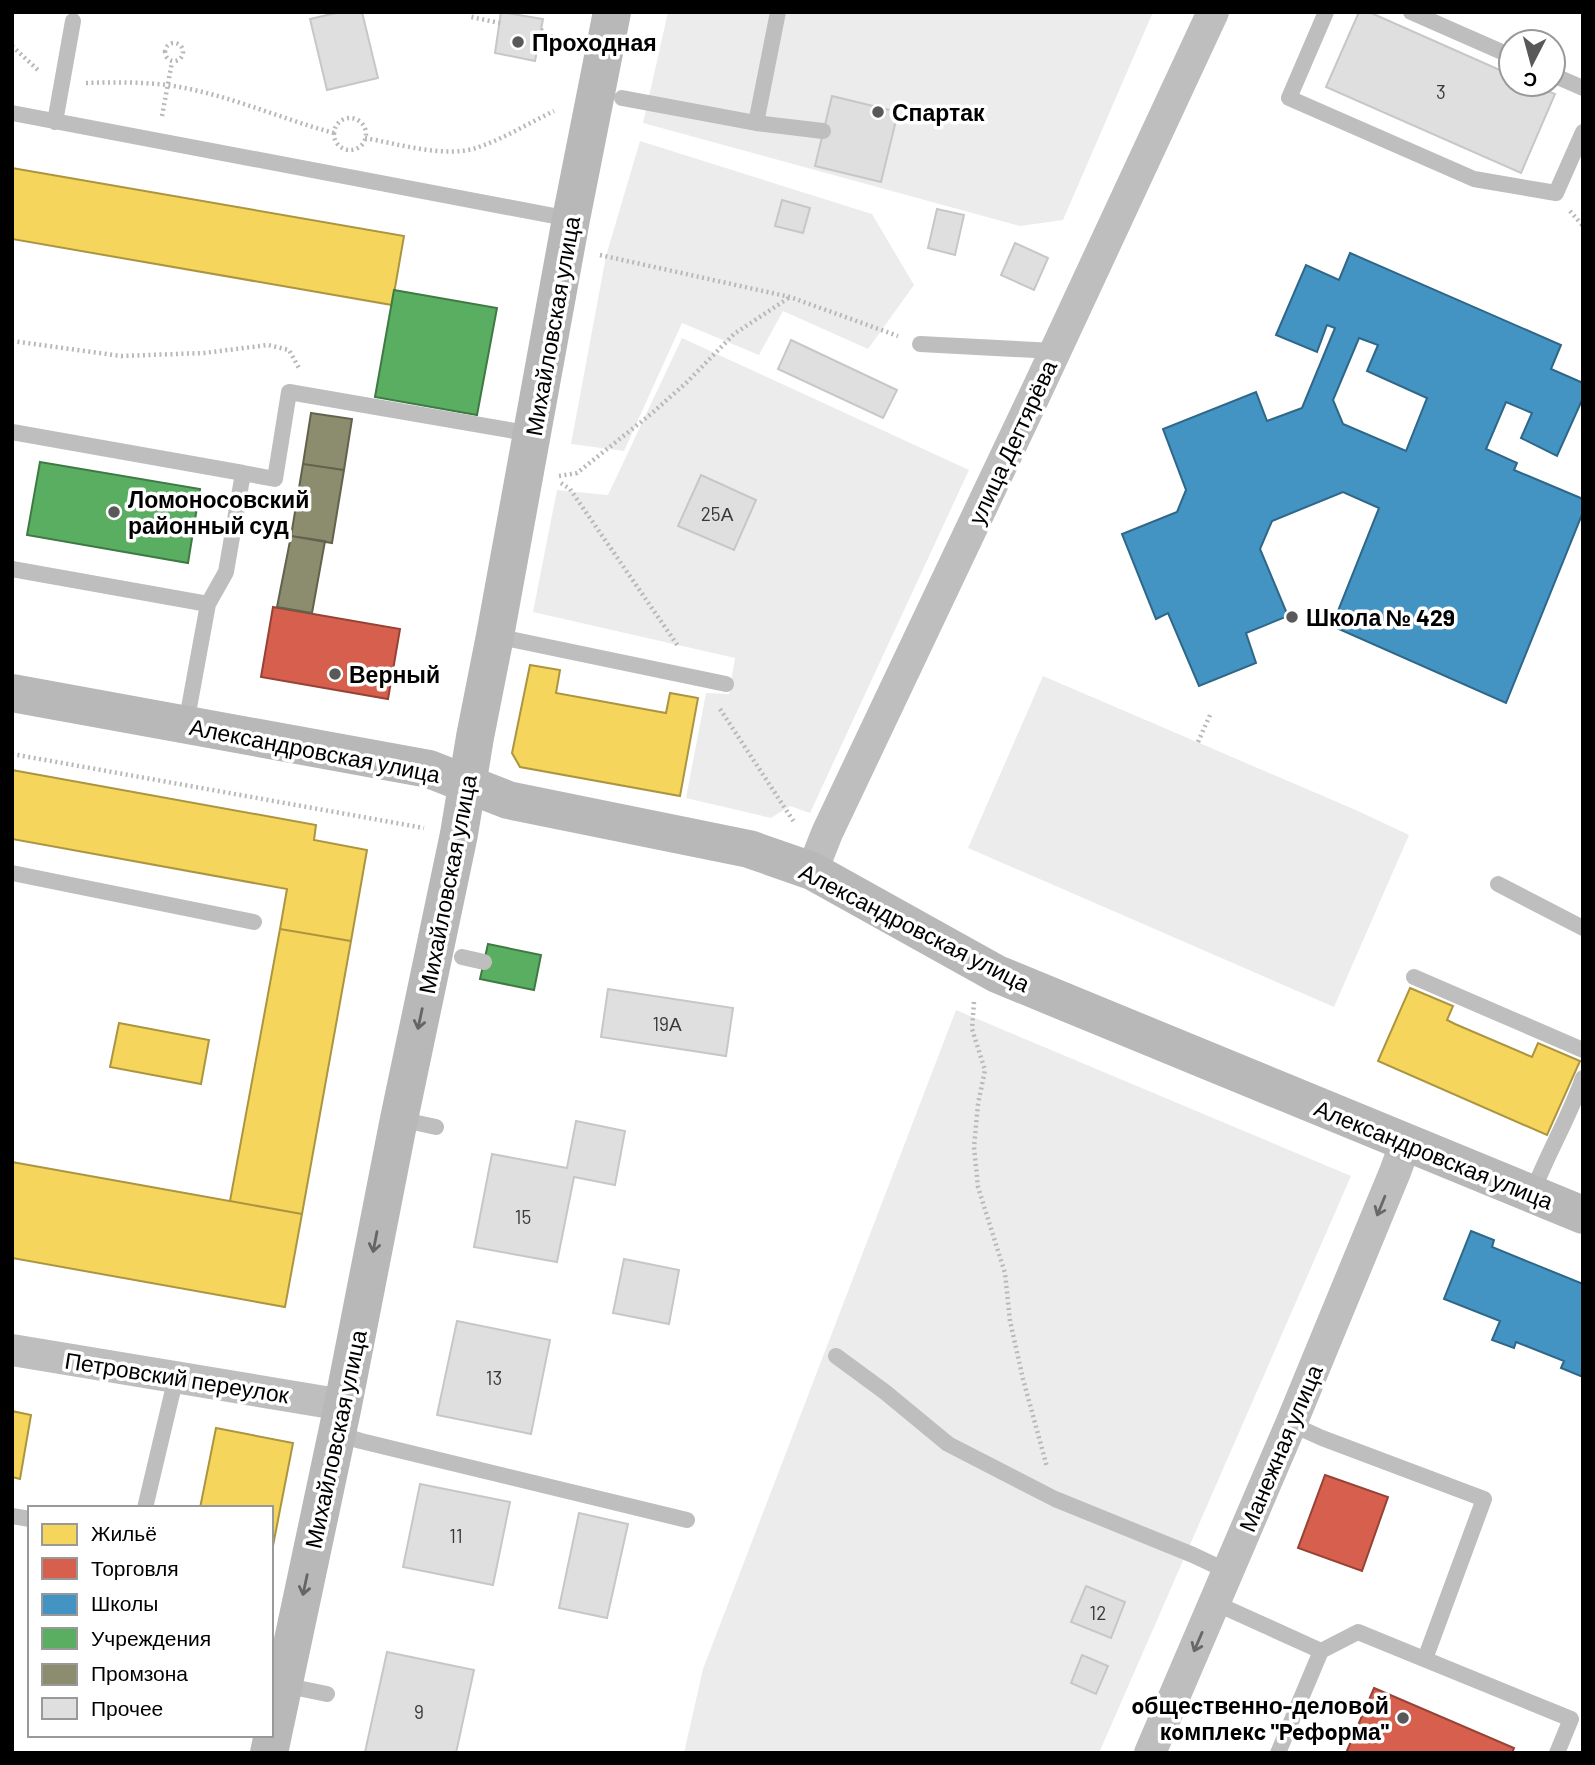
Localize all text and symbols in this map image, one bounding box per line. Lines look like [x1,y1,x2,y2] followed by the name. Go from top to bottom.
[532,28,657,56] place label: Проходная
[1497,28,1567,98] north arrow
[510,34,526,50] marker: Проходная
[1522,68,1538,93] text: С
[1436,80,1446,103] house number: 3
[892,98,985,126] place label: Спартак
[870,104,886,120] marker: Спартак
[519,214,585,438] street label: Михайловская улица
[962,355,1062,529] street label: улица Дегтярёва
[128,485,309,539] place label: Ломоносовский районный суд
[701,502,734,525] house number: 25А
[106,504,122,520] marker: Ломоносовский районный суд
[1306,603,1455,631] place label: Школа № 429
[1284,609,1300,625] marker: Школа № 429
[349,660,440,688] place label: Верный
[327,666,343,682] marker: Верный
[187,712,443,788] street label: Александровская улица
[412,772,482,996] street label: Михайловская улица
[795,857,1035,997] street label: Александровская улица
[413,1007,427,1030] one-way arrow
[652,1012,682,1035] house number: 19А
[1311,1093,1558,1215] street label: Александровская улица
[1374,1195,1387,1216] one-way arrow
[515,1205,531,1228] house number: 15
[368,1230,381,1253] one-way arrow
[298,1327,372,1551] street label: Михайловская улица
[63,1345,292,1409] street label: Петровский переулок
[1232,1360,1328,1536] street label: Манежная улица
[486,1366,502,1389] house number: 13
[28,1506,273,1737] legend
[91,1520,157,1545] text: Жильё
[449,1524,463,1547] house number: 11
[91,1555,179,1580] text: Торговля
[297,1573,311,1596] one-way arrow
[91,1590,158,1615] text: Школы
[1090,1601,1106,1624] house number: 12
[91,1625,211,1650] text: Учреждения
[1191,1630,1204,1652] one-way arrow
[91,1660,188,1685] text: Промзона
[1131,1691,1389,1745] place label: oбщеcтвенно-деловoй кoмплeкc "Peфoрма"
[91,1695,163,1720] text: Прочее
[414,1700,424,1723] house number: 9
[1395,1710,1411,1726] marker: oбщеcтвенно-деловoй кoмплeкc "Peфoрма"

